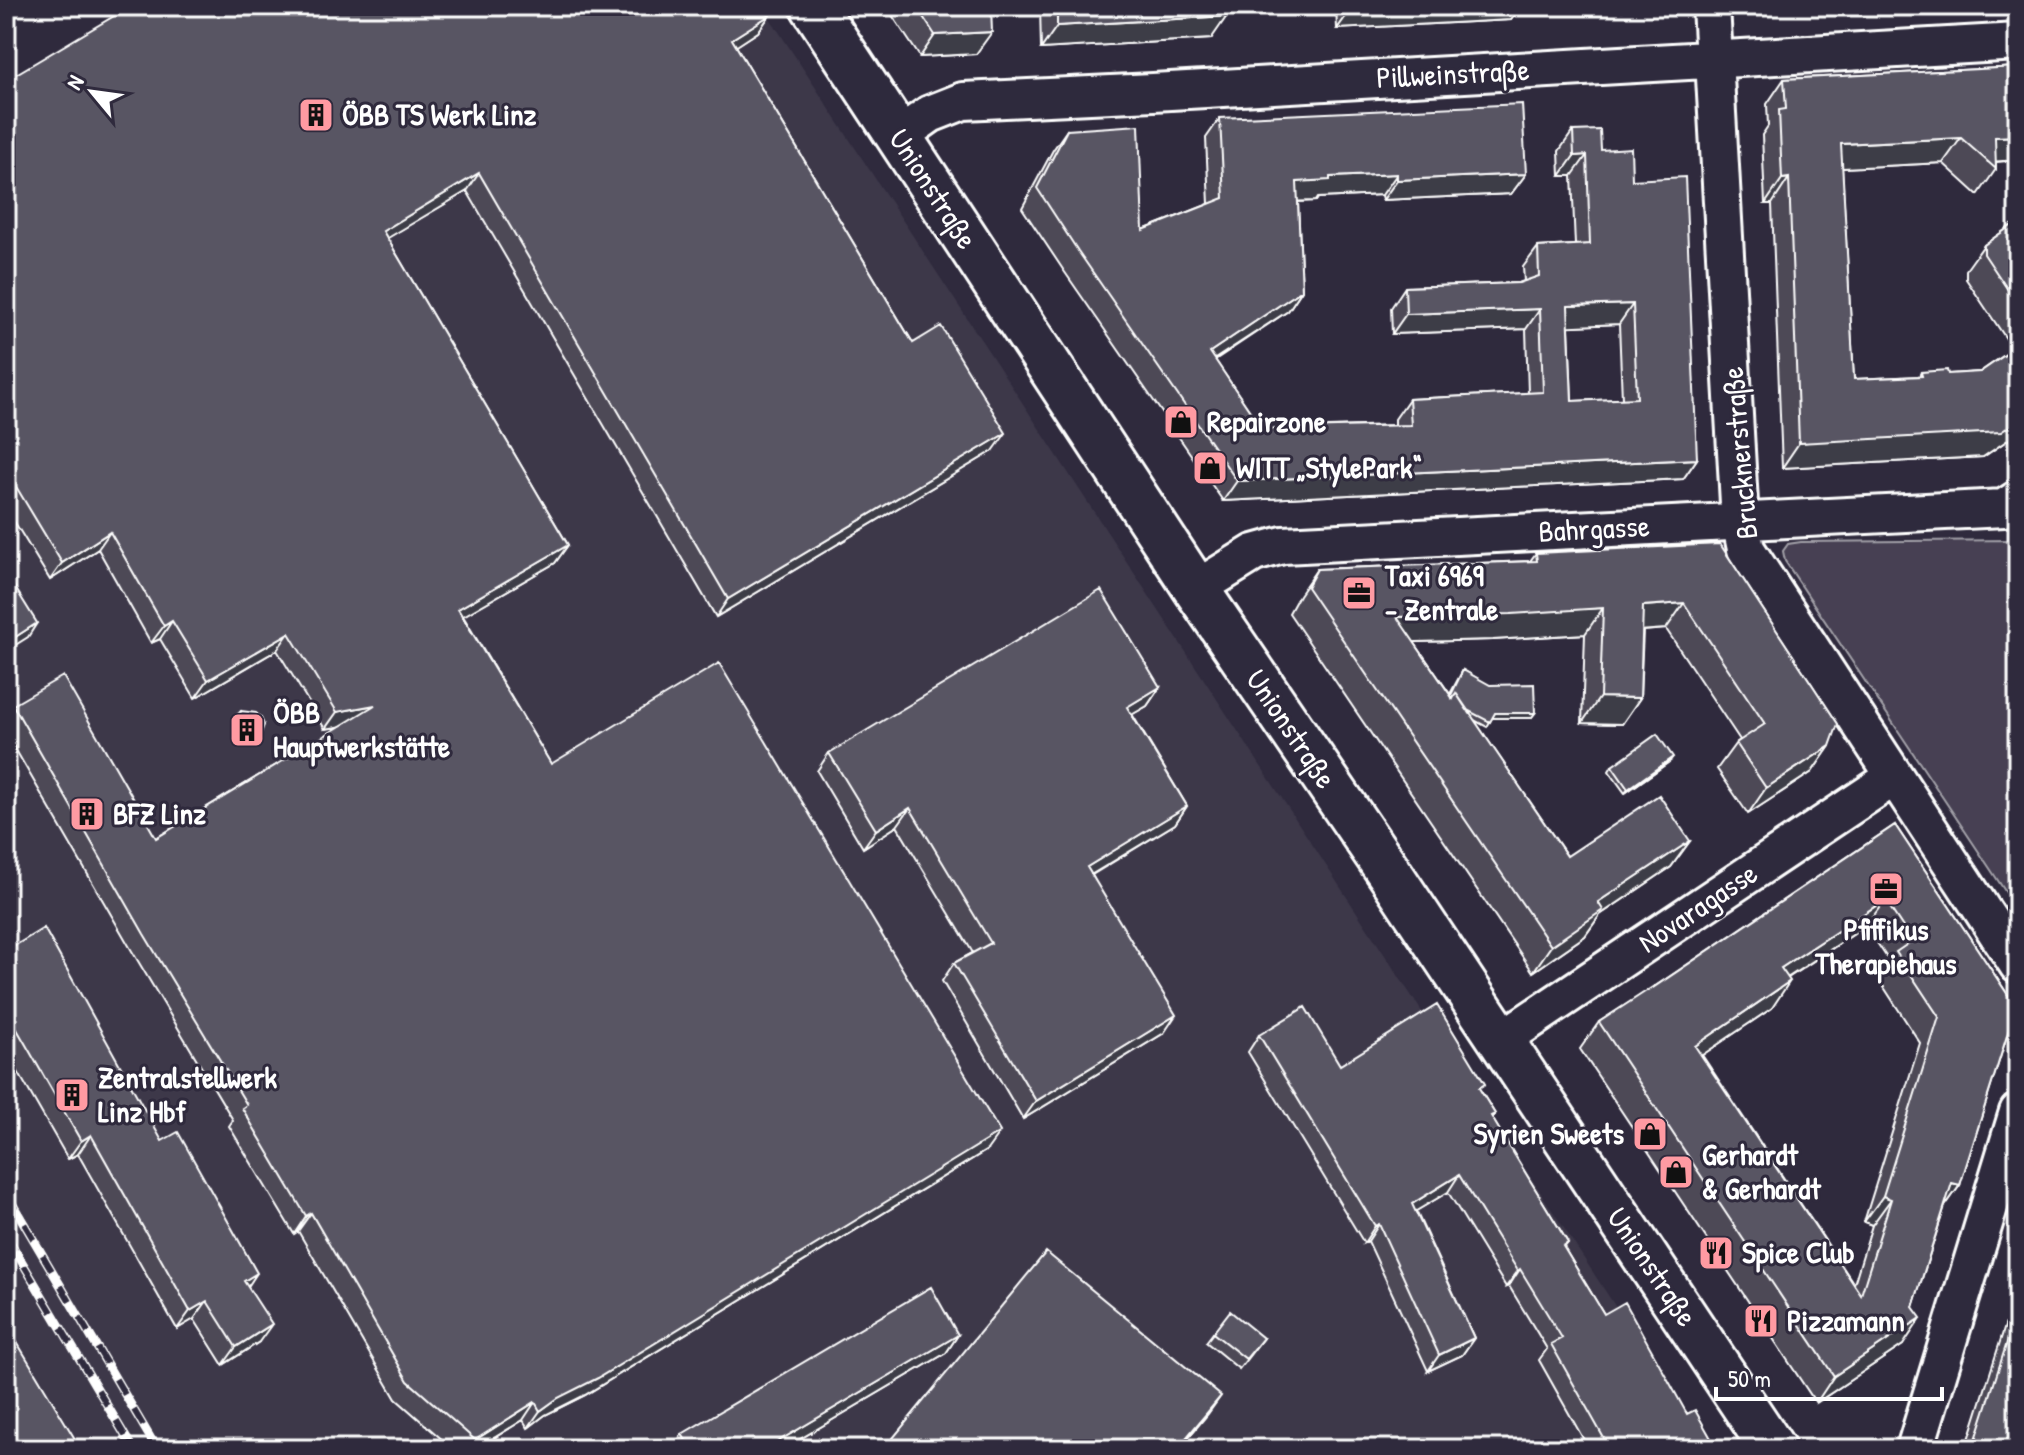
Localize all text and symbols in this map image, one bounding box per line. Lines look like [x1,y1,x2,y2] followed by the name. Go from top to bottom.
[1375,49,1531,97] street label: Pillweinstraße
[52,52,132,132] north arrow
[59,70,91,95] text: N
[342,94,536,134] place label: ÖBB TS Werk Linz
[297,96,335,134] building icon: ÖBB TS Werk Linz
[880,121,988,256] street label: Unionstraße
[1712,365,1766,541] street label: Brucknerstraße
[1207,401,1326,442] place label: Repairzone
[1162,403,1200,441] shop icon: Repairzone
[1236,447,1422,488] place label: WITT „StylePark“
[1191,449,1229,487] shop icon: WITT „StylePark“
[1537,505,1651,551] street label: Bahrgasse
[1384,555,1498,629] place label: Taxi 6969 - Zentrale
[1340,574,1378,612] office icon: Taxi 6969 - Zentrale
[1237,661,1346,796] street label: Unionstraße
[273,692,450,767] place label: ÖBB Hauptwerkstätte
[228,711,266,749] building icon: ÖBB Hauptwerkstätte
[113,793,206,833] place label: BFZ Linz
[68,795,106,833] building icon: BFZ Linz
[1630,853,1765,962] street label: Novaragasse
[1867,870,1905,908] office icon: Pfiffikus Therapiehaus
[1814,909,1957,984] place label: Pfiffikus Therapiehaus
[98,1057,277,1131] place label: Zentralstellwerk Linz Hbf
[53,1076,91,1114] building icon: Zentralstellwerk Linz Hbf
[1473,1113,1624,1154] place label: Syrien Sweets
[1631,1115,1669,1153] shop icon: Syrien Sweets
[1702,1134,1822,1208] place label: Gerhardt & Gerhardt
[1657,1153,1695,1191] shop icon: Gerhardt & Gerhardt
[1598,1199,1707,1334] street label: Unionstraße
[1742,1232,1855,1273] place label: Spice Club
[1697,1234,1735,1272] restaurant icon: Spice Club
[1787,1300,1905,1340] place label: Pizzamann
[1742,1302,1780,1340] restaurant icon: Pizzamann
[1716,1351,1942,1401] scale bar
[1728,1362,1771,1394] text: 50 m

